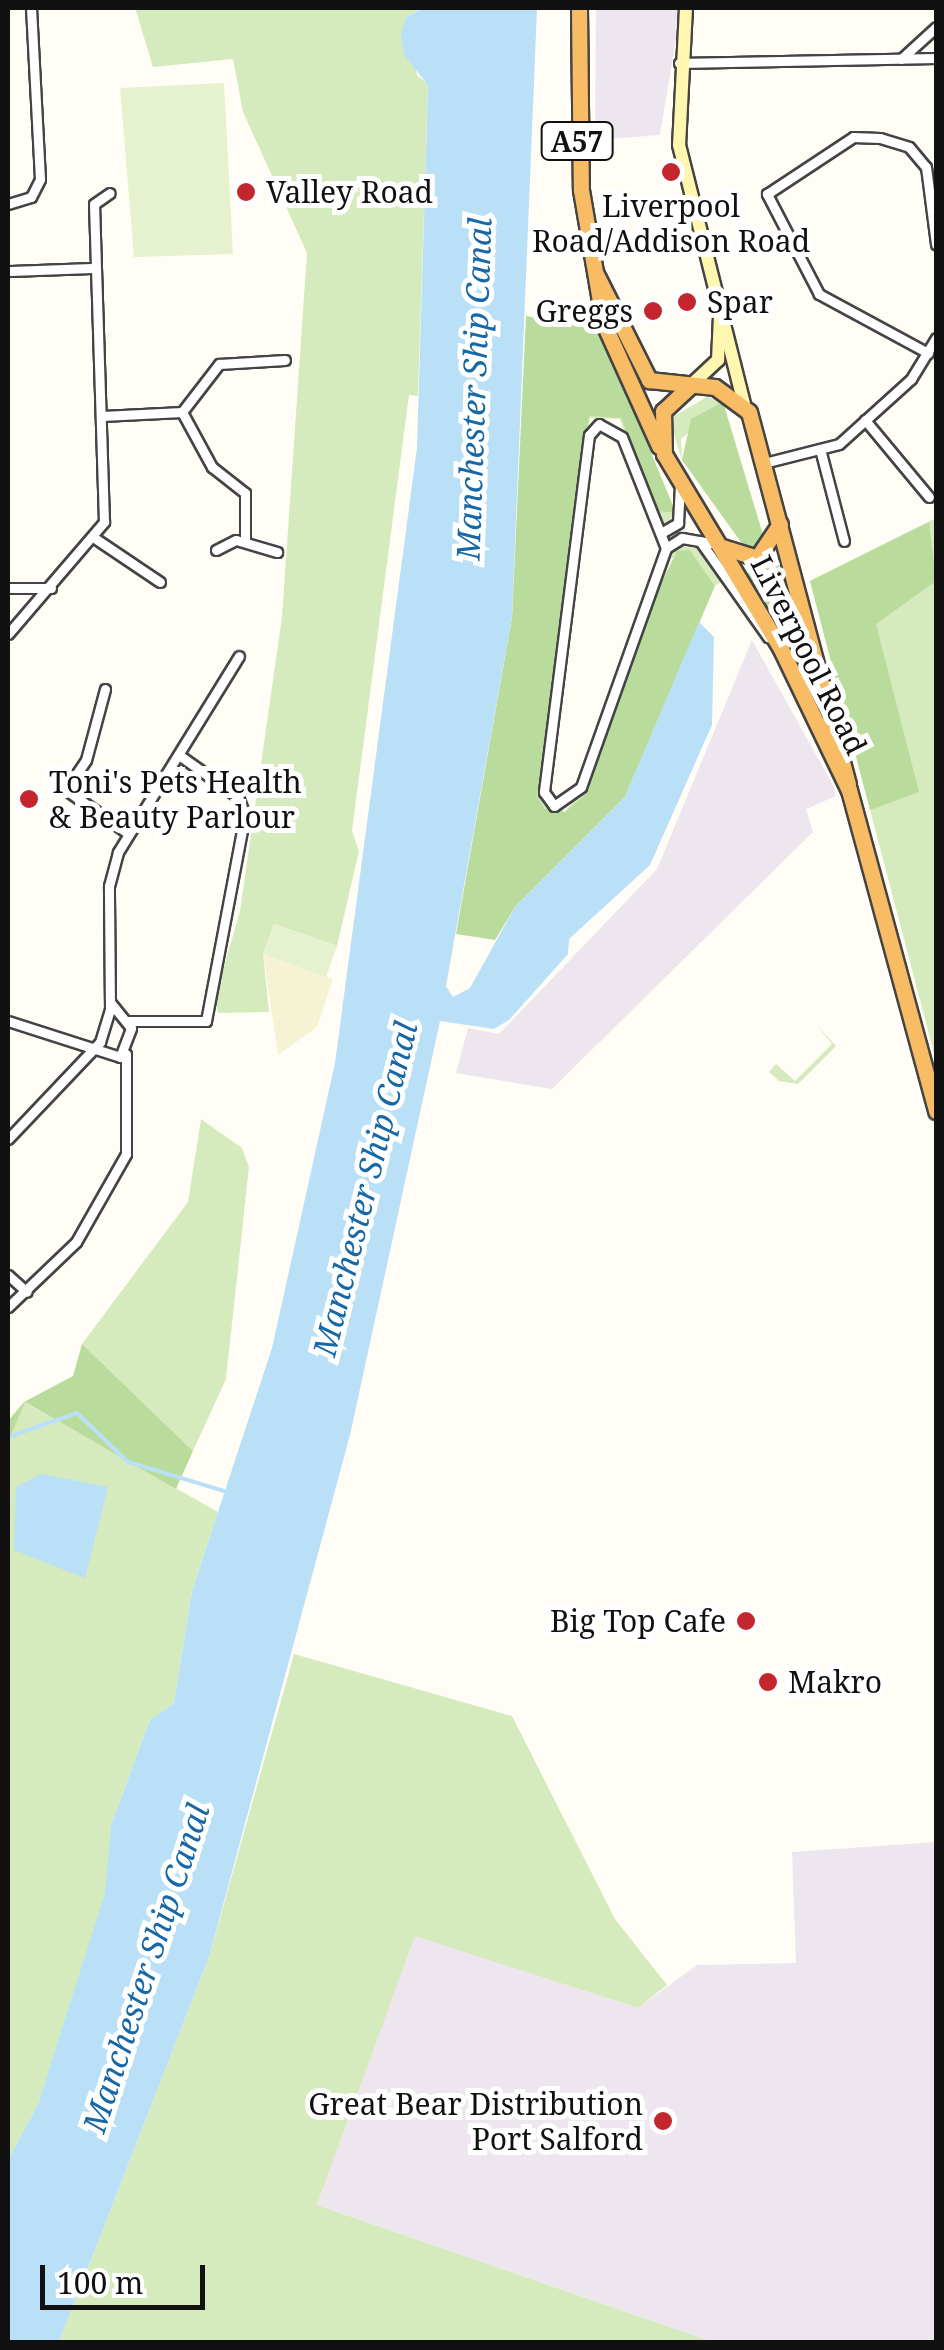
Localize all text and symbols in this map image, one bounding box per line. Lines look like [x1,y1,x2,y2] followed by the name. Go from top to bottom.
[540,118,614,164] road number: A57
[660,161,682,183] marker: Liverpool Road/Addison Road
[266,174,433,210] place label: Valley Road
[235,181,257,203] marker: Valley Road
[532,188,810,258] place label: Liverpool Road/Addison Road
[449,217,499,561] water label: Manchester Ship Canal
[707,284,773,320] place label: Spar
[676,291,698,313] marker: Spar
[536,293,633,329] place label: Greggs
[642,300,664,322] marker: Greggs
[743,550,875,760] street label: Liverpool Road
[49,764,302,834] place label: Toni's Pets Health & Beauty Parlour
[18,788,40,810] marker: Toni's Pets Health & Beauty Parlour
[305,1018,425,1360] water label: Manchester Ship Canal
[550,1603,726,1639] place label: Big Top Cafe
[735,1610,757,1632] marker: Big Top Cafe
[788,1664,882,1700] place label: Makro
[757,1671,779,1693] marker: Makro
[75,1799,217,2137] water label: Manchester Ship Canal
[308,2086,643,2156] place label: Great Bear Distribution Port Salford
[652,2110,674,2132] marker: Great Bear Distribution Port Salford
[45,2245,210,2307] scale bar
[57,2262,143,2303] text: 100 m

